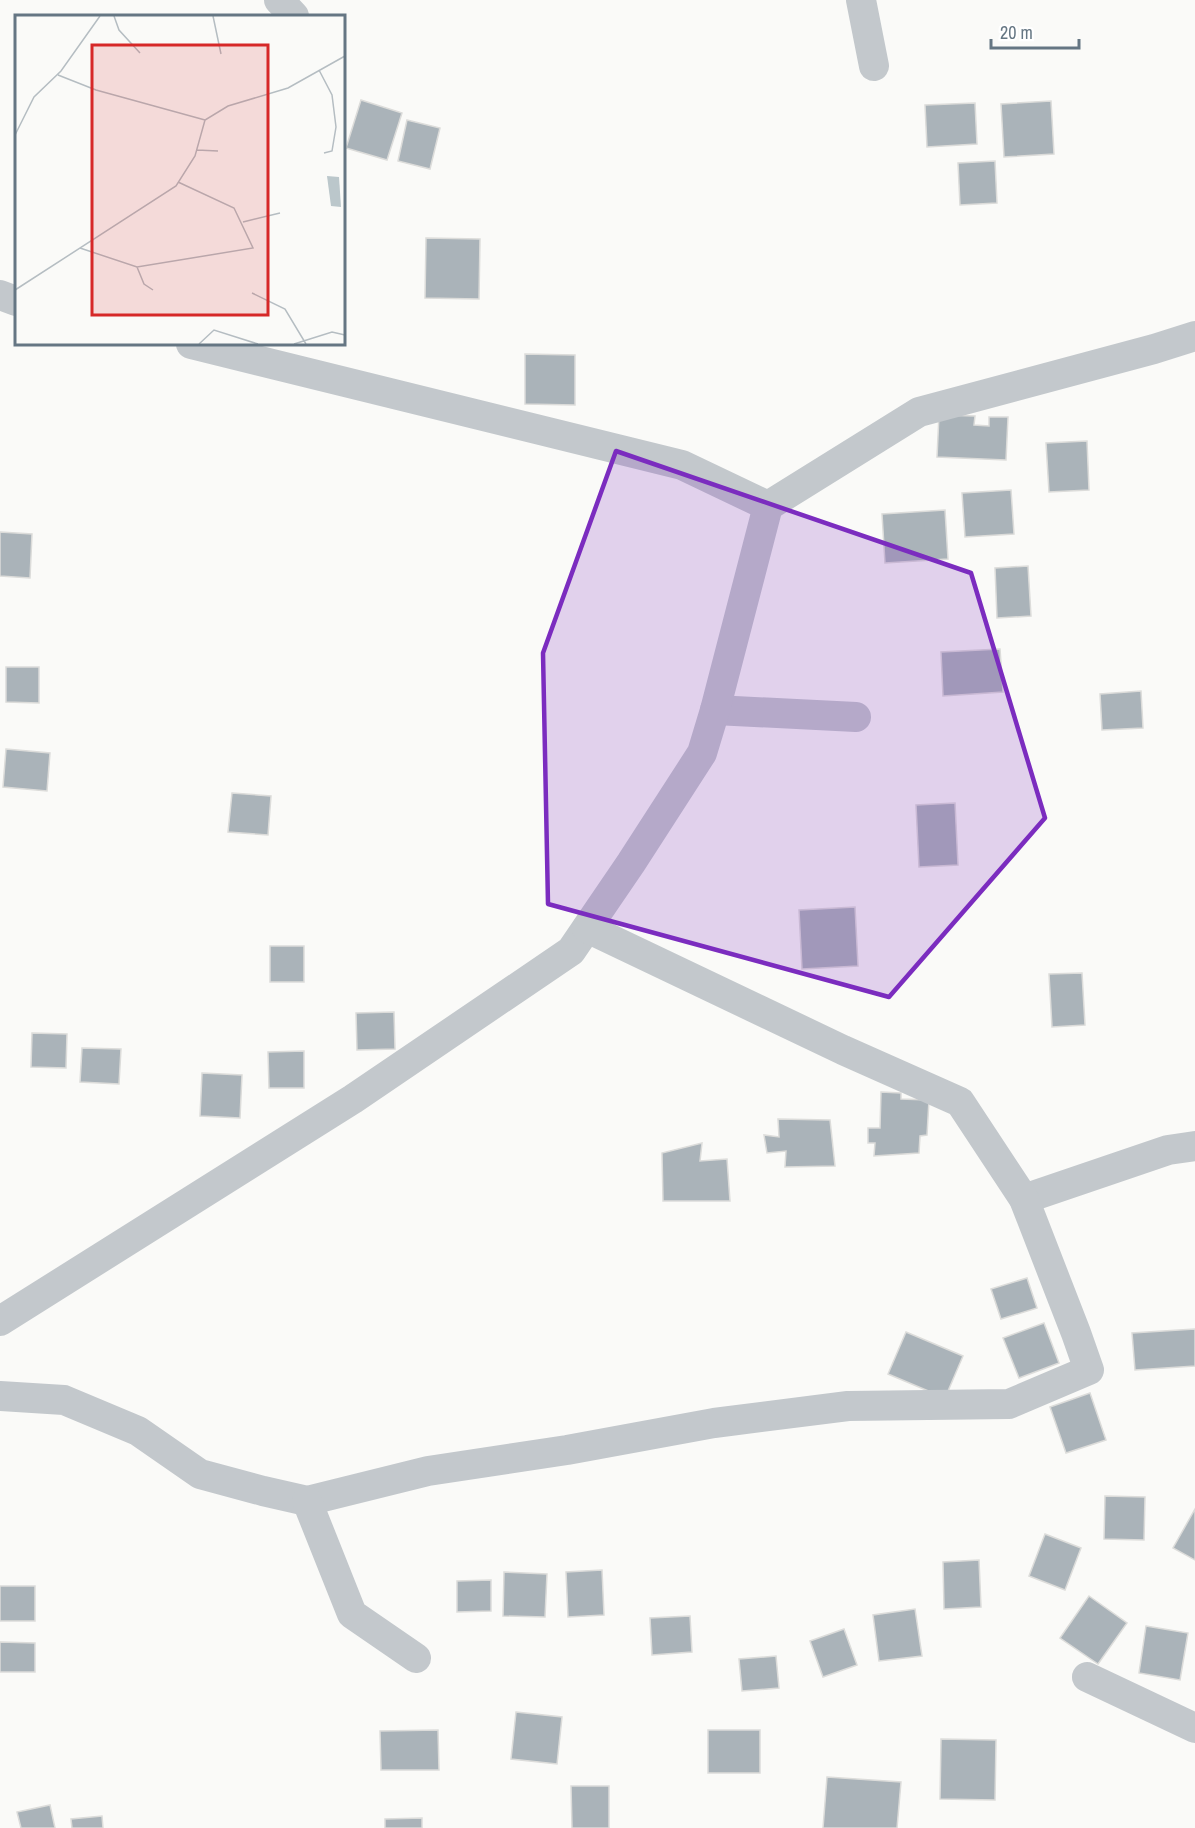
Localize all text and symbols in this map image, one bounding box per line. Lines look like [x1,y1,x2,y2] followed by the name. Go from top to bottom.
[991,12,1080,50] scale bar
[15,15,345,345] inset map
[1000,20,1033,45] text: 20 m

